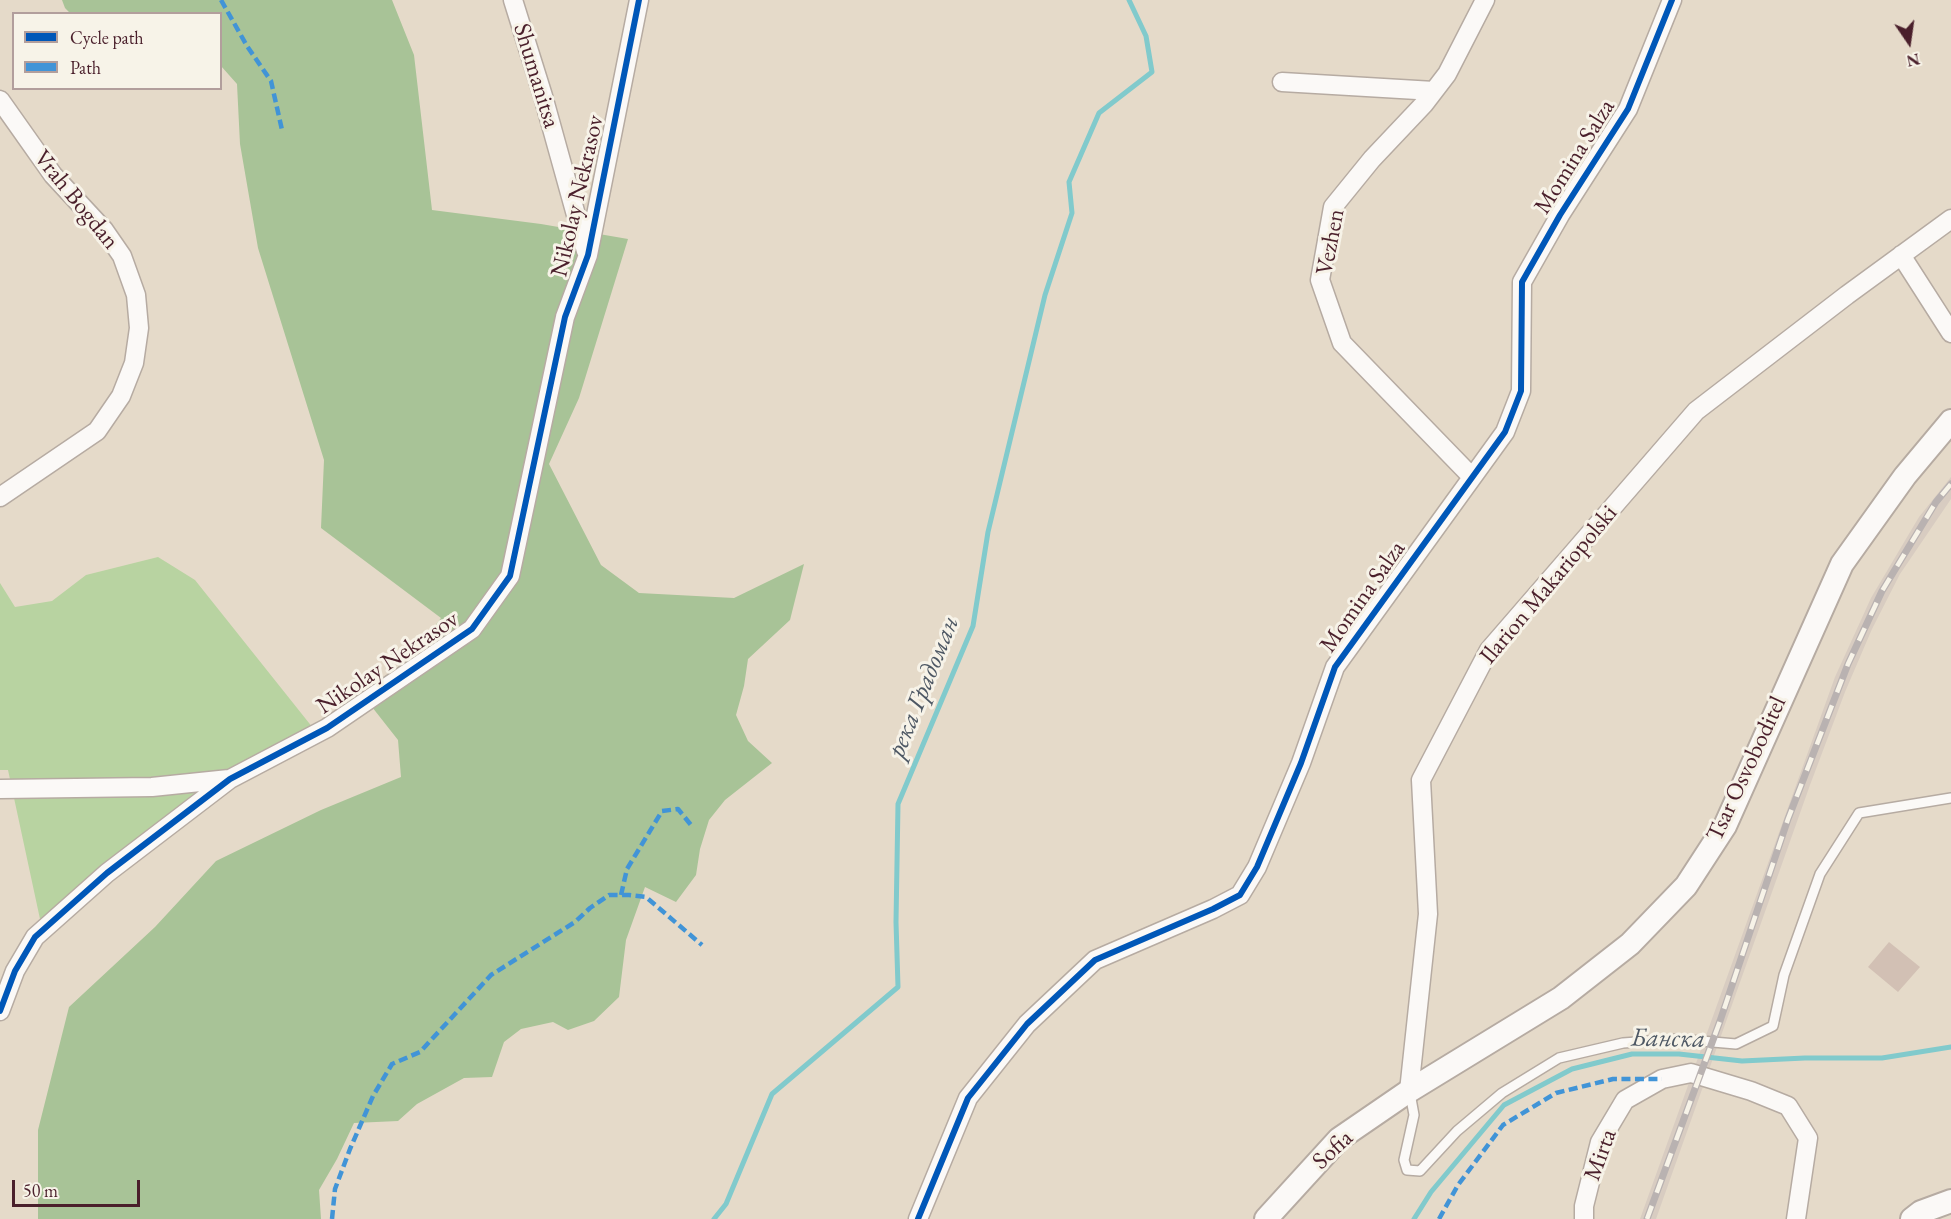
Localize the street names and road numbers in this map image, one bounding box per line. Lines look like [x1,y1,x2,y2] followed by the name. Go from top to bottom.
[506,20,566,132] street label: Shumanitsa
[1528,94,1622,220] street label: Momina Salza
[545,112,611,280] street label: Nikolay Nekrasov
[27,144,125,256] street label: Vrah Bogdan
[1311,207,1351,277] street label: Vezhen
[1474,500,1624,670] street label: Ilarion Makariopolski
[1314,536,1412,658] street label: Momina Salza
[312,605,464,721] street label: Nikolay Nekrasov
[1701,692,1793,846] street label: Tsar Osvoboditel
[1307,1124,1359,1176] street label: Sofia
[1578,1125,1624,1185] street label: Mirta

